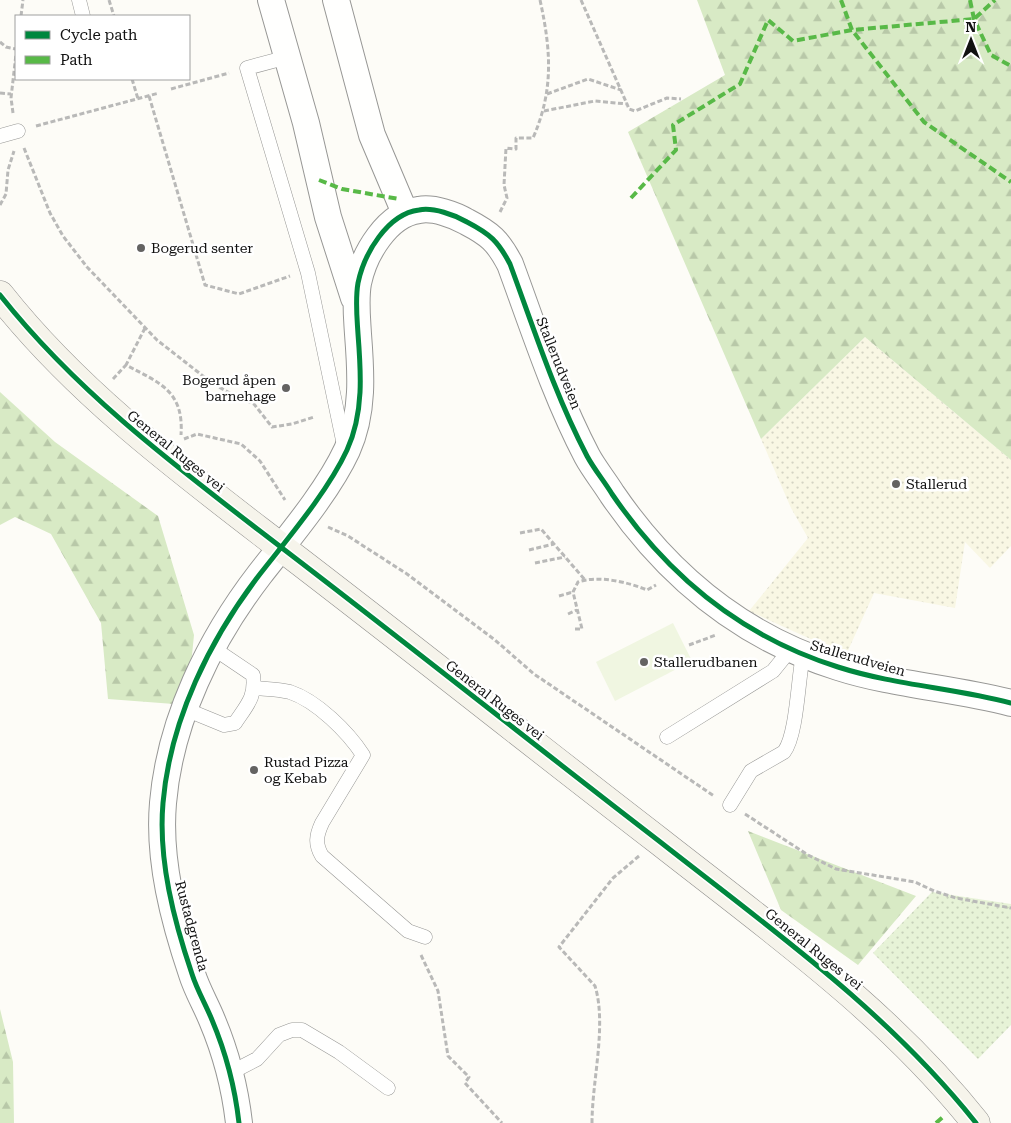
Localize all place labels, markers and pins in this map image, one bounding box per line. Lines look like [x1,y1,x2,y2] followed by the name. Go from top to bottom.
[151,240,253,256] place label: Bogerud senter
[135,242,147,254] marker: Bogerud senter
[182,372,276,404] place label: Bogerud åpen barnehage
[280,382,292,394] marker: Bogerud åpen barnehage
[906,476,967,492] place label: Stallerud
[890,478,902,490] marker: Stallerud
[654,654,757,670] place label: Stallerudbanen
[638,656,650,668] marker: Stallerudbanen
[264,754,349,786] place label: Rustad Pizza og Kebab
[248,764,260,776] marker: Rustad Pizza og Kebab

